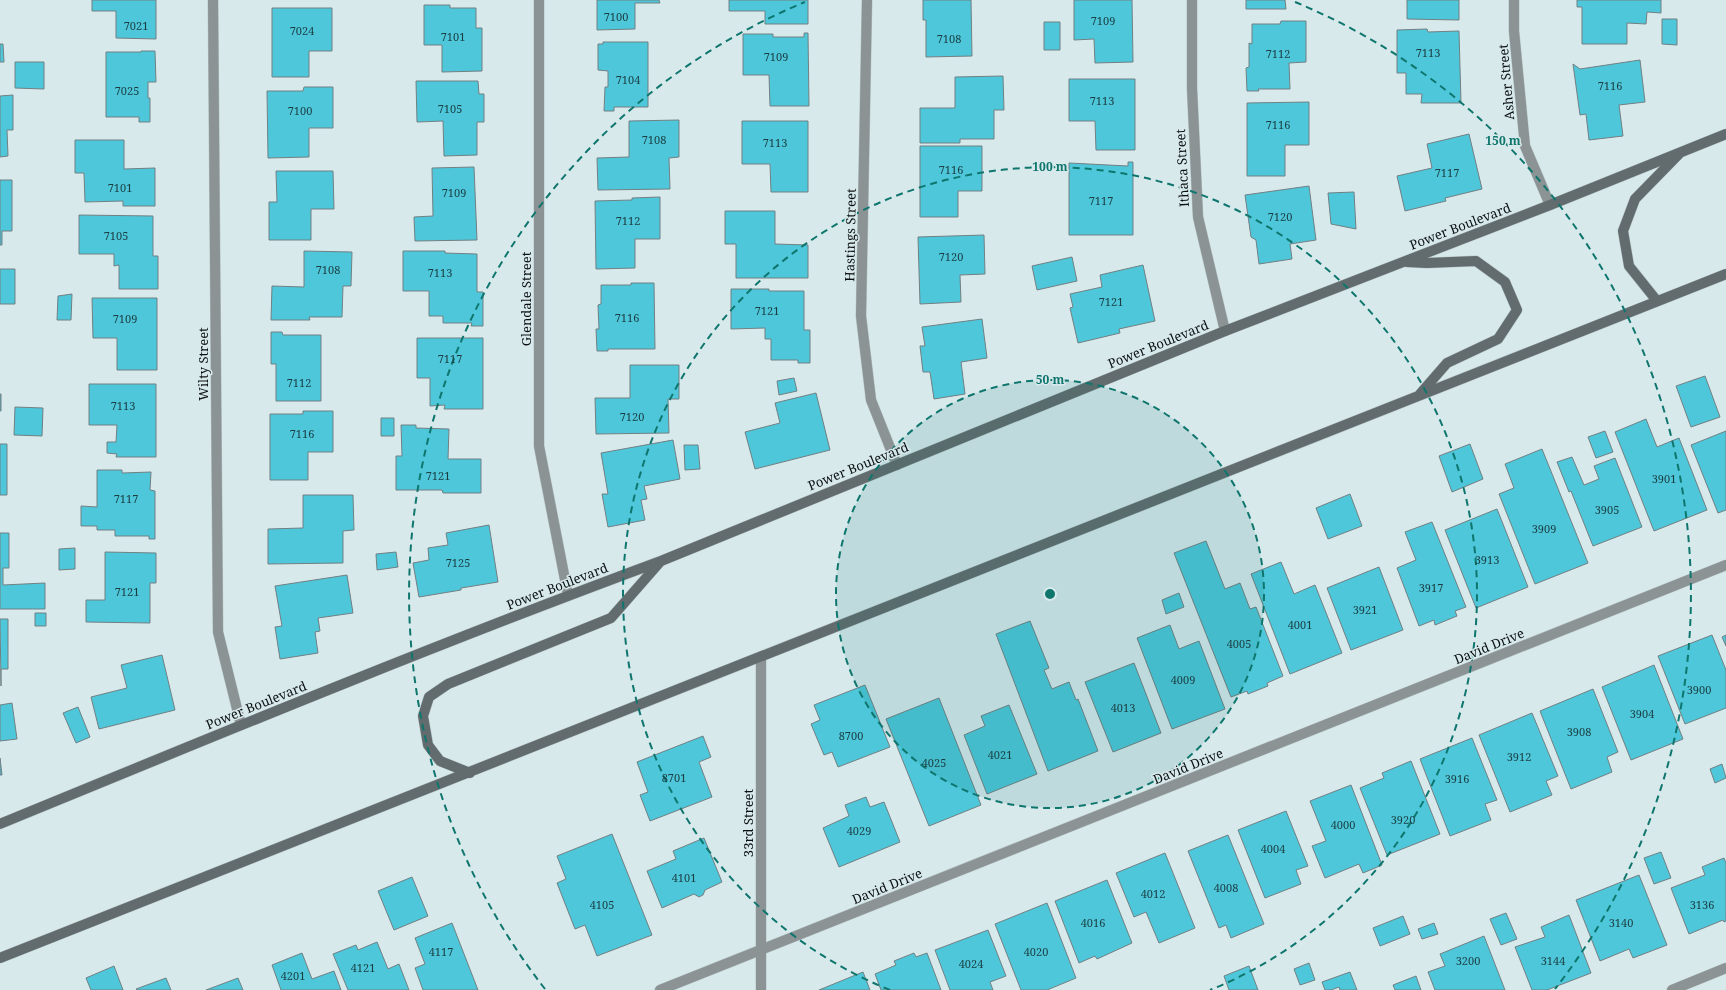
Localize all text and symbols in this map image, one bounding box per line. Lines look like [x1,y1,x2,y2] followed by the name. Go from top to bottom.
[604,9,628,24] house number: 7100
[1091,13,1115,28] house number: 7109
[124,18,148,33] house number: 7021
[290,23,314,38] house number: 7024
[441,29,465,44] house number: 7101
[937,31,961,46] house number: 7108
[1494,43,1518,121] street label: Asher Street
[1416,45,1440,60] house number: 7113
[1266,46,1290,61] house number: 7112
[764,49,788,64] house number: 7109
[616,72,640,87] house number: 7104
[1598,78,1622,93] house number: 7116
[115,83,139,98] house number: 7025
[1090,93,1114,108] house number: 7113
[438,101,462,116] house number: 7105
[288,103,312,118] house number: 7100
[1266,117,1290,132] house number: 7116
[1171,128,1193,208] street label: Ithaca Street
[642,132,666,147] house number: 7108
[1485,132,1521,149] text: 150 m
[763,135,787,150] house number: 7113
[1032,158,1068,175] text: 100 m
[939,162,963,177] house number: 7116
[1435,165,1459,180] house number: 7117
[108,180,132,195] house number: 7101
[442,185,466,200] house number: 7109
[840,188,860,282] street label: Hastings Street
[1089,193,1113,208] house number: 7117
[1407,198,1513,254] street label: Power Boulevard
[1268,209,1292,224] house number: 7120
[616,213,640,228] house number: 7112
[104,228,128,243] house number: 7105
[939,249,963,264] house number: 7120
[517,251,535,346] street label: Glendale Street
[316,262,340,277] house number: 7108
[428,265,452,280] house number: 7113
[1099,294,1123,309] house number: 7121
[755,303,779,318] house number: 7121
[615,310,639,325] house number: 7116
[113,311,137,326] house number: 7109
[1105,316,1211,372] street label: Power Boulevard
[194,327,212,401] street label: Wilty Street
[438,351,462,366] house number: 7117
[1036,371,1064,388] text: 50 m
[287,375,311,390] house number: 7112
[111,398,135,413] house number: 7113
[620,409,644,424] house number: 7120
[290,426,314,441] house number: 7116
[805,438,911,494] street label: Power Boulevard
[426,468,450,483] house number: 7121
[1652,471,1676,486] house number: 3901
[114,491,138,506] house number: 7117
[1595,502,1619,517] house number: 3905
[1532,521,1556,536] house number: 3909
[1475,552,1499,567] house number: 3913
[446,555,470,570] house number: 7125
[504,558,610,614] street label: Power Boulevard
[1419,580,1443,595] house number: 3917
[115,584,139,599] house number: 7121
[1043,587,1057,601] centre of rings
[1353,602,1377,617] house number: 3921
[1288,617,1312,632] house number: 4001
[1451,624,1527,668] street label: David Drive
[1227,636,1251,651] house number: 4005
[1171,672,1195,687] house number: 4009
[203,677,309,733] street label: Power Boulevard
[1687,682,1711,697] house number: 3900
[1111,700,1135,715] house number: 4013
[1630,706,1654,721] house number: 3904
[1567,724,1591,739] house number: 3908
[839,728,863,743] house number: 8700
[1150,744,1226,788] street label: David Drive
[988,747,1012,762] house number: 4021
[1507,749,1531,764] house number: 3912
[922,755,946,770] house number: 4025
[662,770,686,785] house number: 8701
[1445,771,1469,786] house number: 3916
[739,788,757,857] street label: 33rd Street
[1391,812,1415,827] house number: 3920
[1331,817,1355,832] house number: 4000
[847,823,871,838] house number: 4029
[1261,841,1285,856] house number: 4004
[849,864,925,908] street label: David Drive
[672,870,696,885] house number: 4101
[1214,880,1238,895] house number: 4008
[1141,886,1165,901] house number: 4012
[590,897,614,912] house number: 4105
[1690,897,1714,912] house number: 3136
[1081,915,1105,930] house number: 4016
[1609,915,1633,930] house number: 3140
[429,944,453,959] house number: 4117
[1024,944,1048,959] house number: 4020
[1456,953,1480,968] house number: 3200
[1541,953,1565,968] house number: 3144
[959,956,983,971] house number: 4024
[351,960,375,975] house number: 4121
[281,968,305,983] house number: 4201

